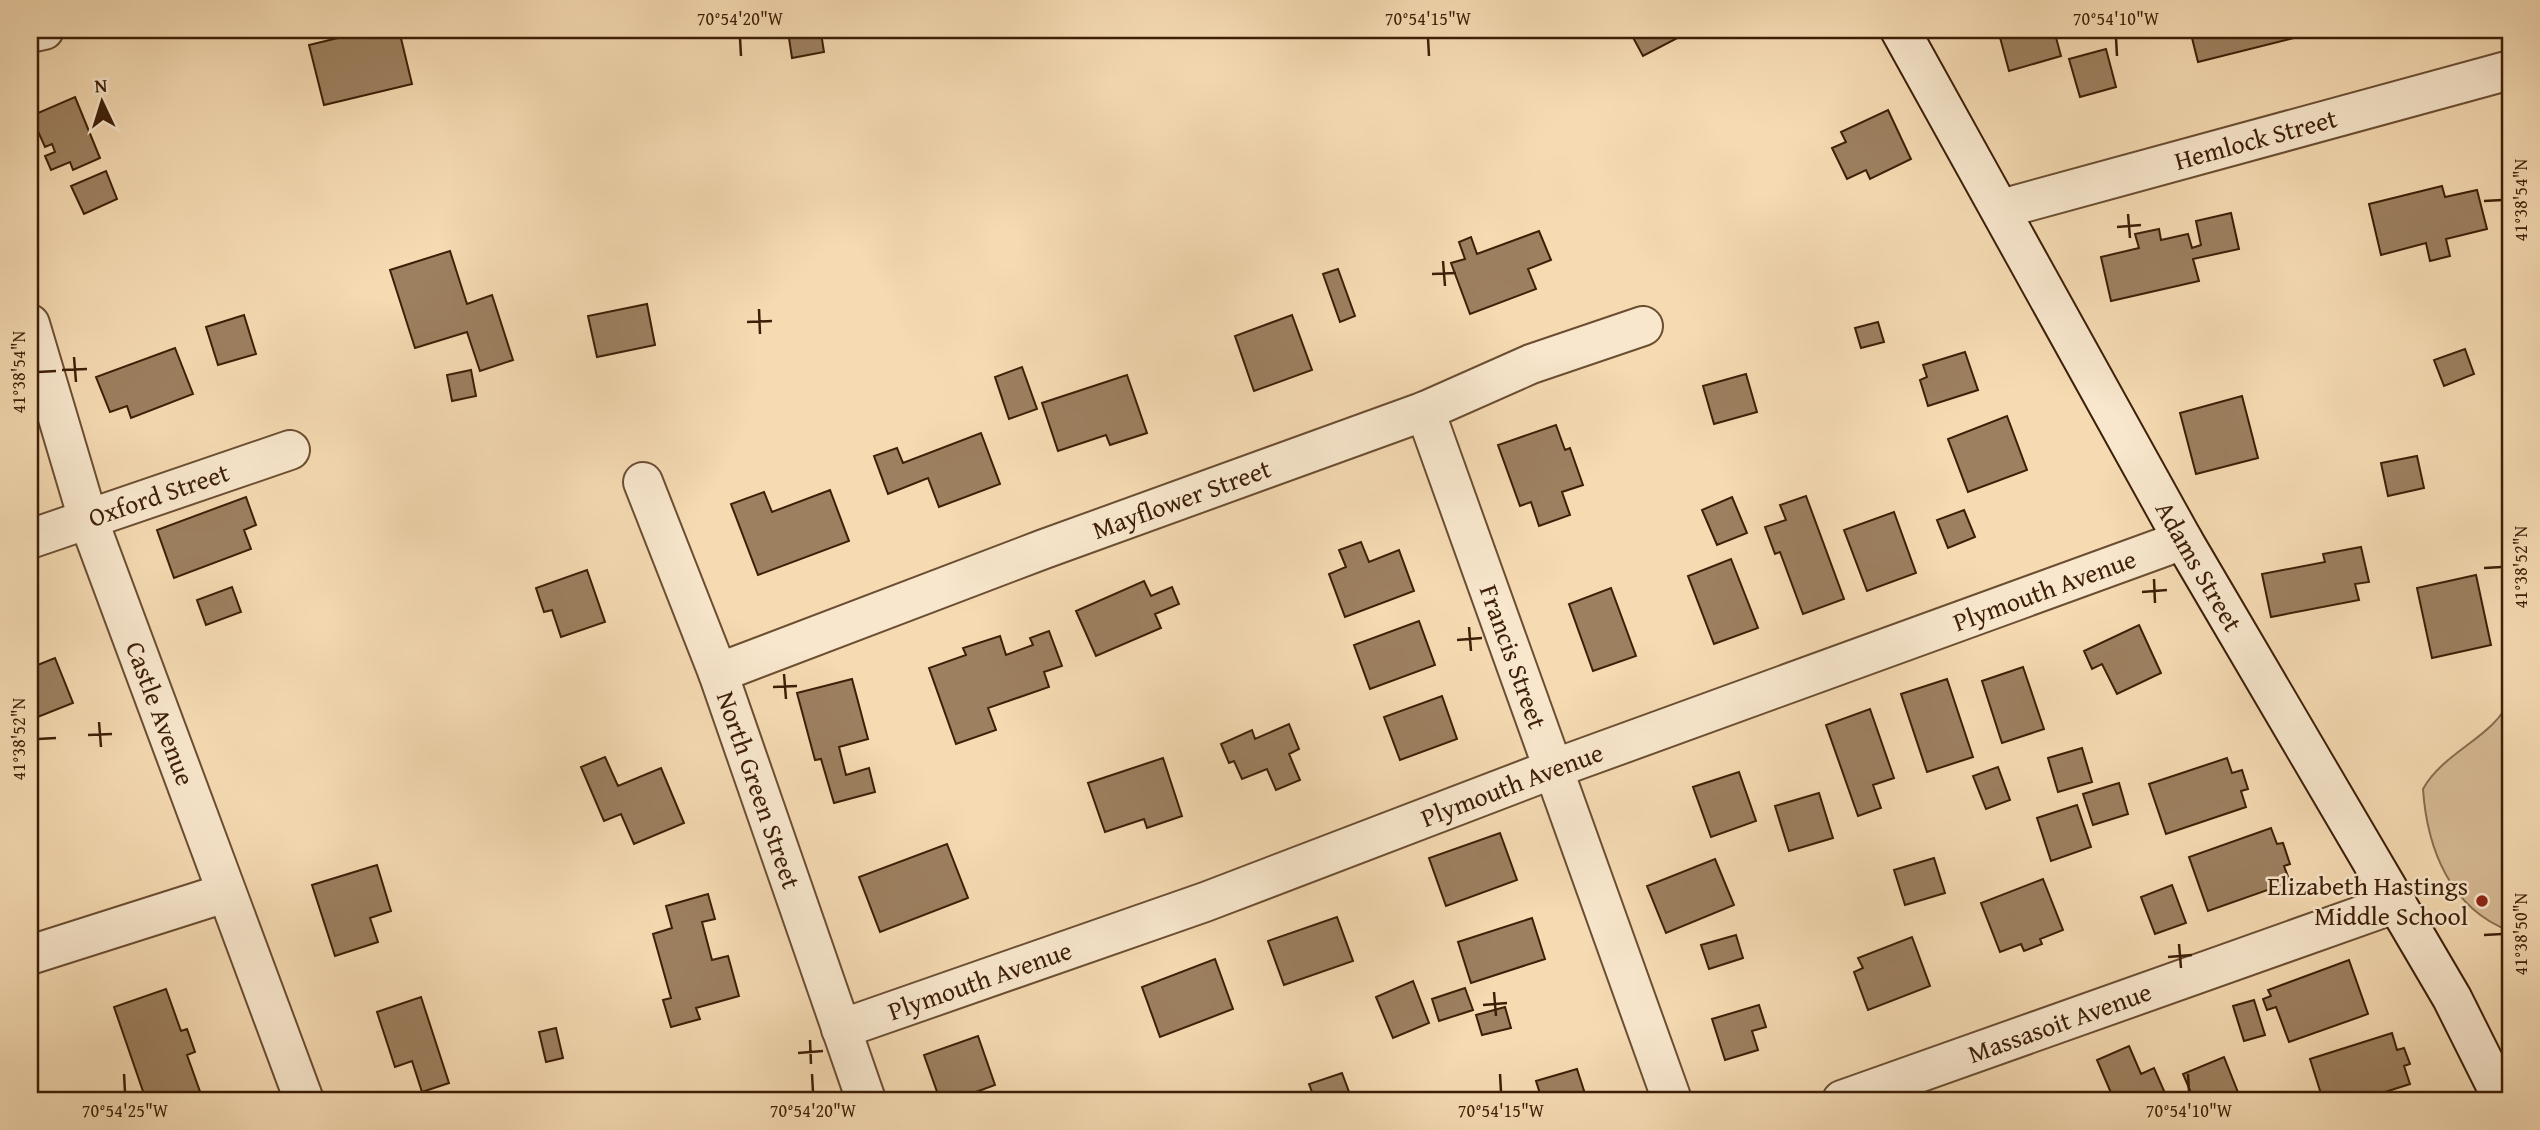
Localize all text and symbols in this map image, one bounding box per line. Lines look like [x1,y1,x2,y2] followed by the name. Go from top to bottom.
[697,5,784,32] text: 70°54'20"W
[1385,5,1472,32] text: 70°54'15"W
[2073,5,2160,32] text: 70°54'10"W
[66,66,136,136] north arrow
[94,71,108,99] text: N
[2170,98,2341,180] street label: Hemlock Street
[2507,158,2534,241] text: 41°38'54"N
[5,330,32,413] text: 41°38'54"N
[1087,448,1276,549] street label: Mayflower Street
[83,452,234,537] street label: Oxford Street
[2146,494,2253,639] street label: Adams Street
[2507,525,2534,608] text: 41°38'52"N
[1947,539,2141,641] street label: Plymouth Avenue
[1470,579,1557,734] street label: Francis Street
[116,636,205,791] street label: Castle Avenue
[707,686,811,894] street label: North Green Street
[5,697,32,780] text: 41°38'52"N
[1415,732,1608,837] street label: Plymouth Avenue
[2267,866,2468,935] place label: Elizabeth Hastings Middle School
[2507,892,2534,975] text: 41°38'50"N
[2474,893,2490,909] marker: Elizabeth Hastings Middle School
[882,930,1077,1030] street label: Plymouth Avenue
[1962,972,2157,1073] street label: Massasoit Avenue
[82,1097,169,1124] text: 70°54'25"W
[770,1097,857,1124] text: 70°54'20"W
[1458,1097,1545,1124] text: 70°54'15"W
[2146,1097,2233,1124] text: 70°54'10"W

